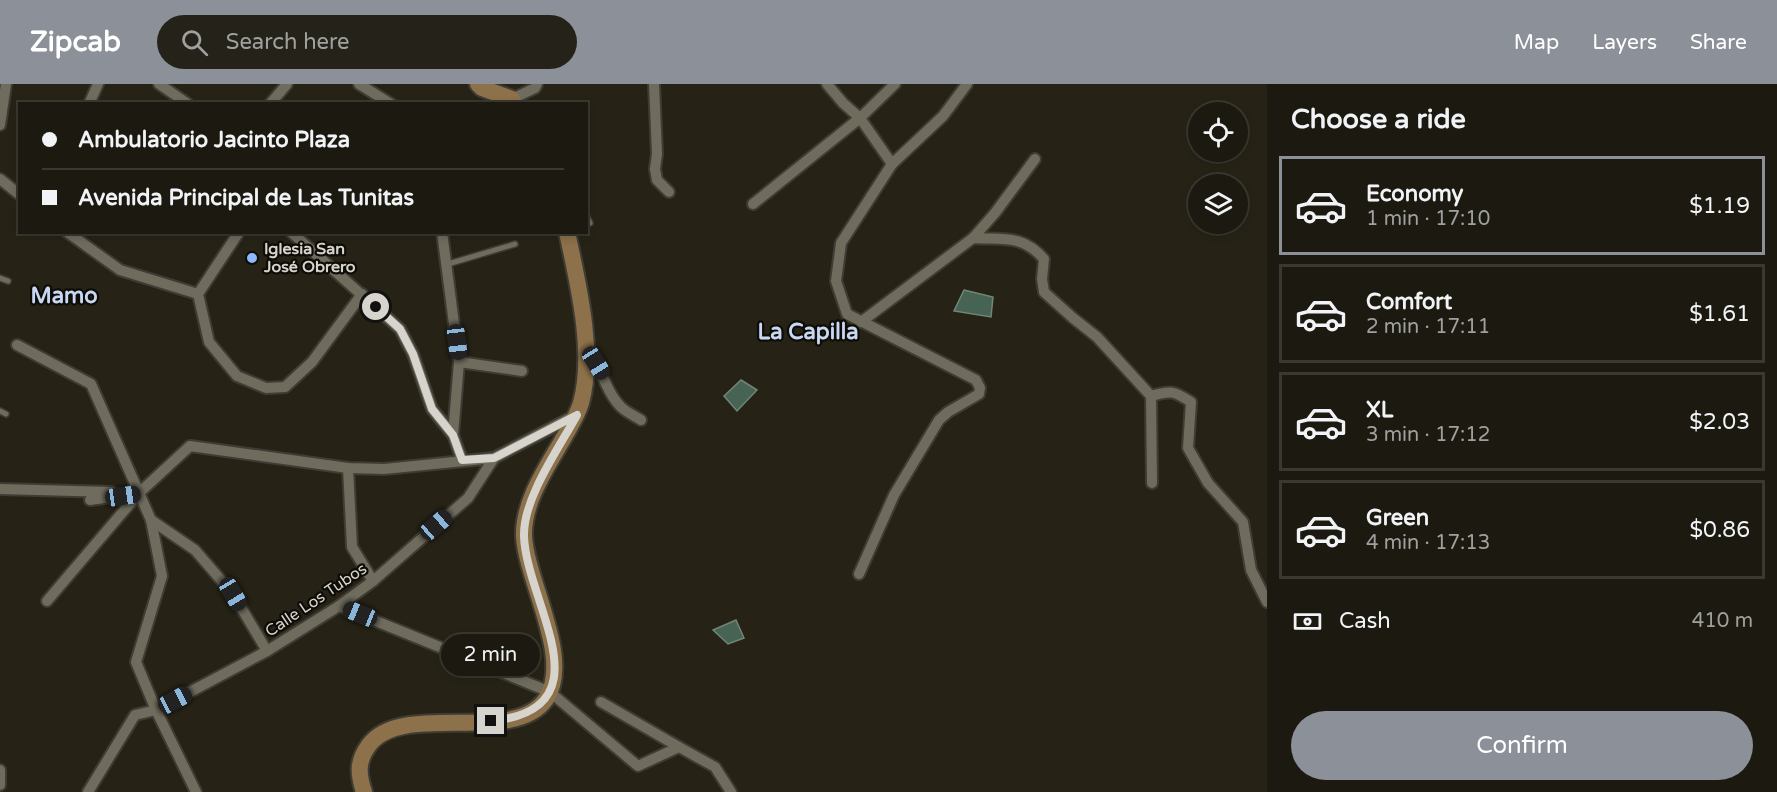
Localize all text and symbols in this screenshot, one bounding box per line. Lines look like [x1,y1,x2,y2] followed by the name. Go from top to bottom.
[157,15,577,69] search box
[30,25,121,59] text: Zipcab
[178,26,211,59] icon: search
[226,29,350,55] text: Search here
[1514,30,1559,55] text: Map
[1592,30,1657,55] text: Layers
[1690,30,1747,55] text: Share
[1188,102,1248,234] map controls
[1188,102,1248,162] button: locate
[1291,103,1466,136] text: Choose a ride
[78,127,350,153] text: Ambulatorio Jacinto Plaza
[1188,174,1248,234] button: layers
[1294,179,1348,233] icon: car
[1366,181,1463,207] text: Economy
[78,185,414,211] text: Avenida Principal de Las Tunitas
[1689,193,1750,219] text: $1.19
[1366,207,1490,231] text: 1 min · 17:10
[263,239,356,277] place label: Iglesia San José Obrero
[245,251,259,265] marker: Iglesia San José Obrero
[30,283,98,309] district label: Mamo
[1294,287,1348,341] icon: car
[1366,289,1452,315] text: Comfort
[362,293,389,320] route start
[1689,301,1750,327] text: $1.61
[1366,315,1490,339] text: 2 min · 17:11
[757,319,859,345] district label: La Capilla
[446,323,468,361] car
[579,343,613,383] car
[1294,395,1348,449] icon: car
[1366,397,1393,423] text: XL
[1689,409,1750,435] text: $2.03
[1366,423,1490,447] text: 3 min · 17:12
[104,485,142,507] car
[1294,503,1348,557] icon: car
[1366,505,1429,531] text: Green
[417,506,455,544] car
[1689,517,1750,543] text: $0.86
[1366,531,1490,555] text: 4 min · 17:13
[261,559,371,641] street label: Calle Los Tubos
[216,574,250,614] car
[340,599,380,629] car
[1291,605,1324,638] icon: cash
[1339,608,1391,634] text: Cash
[1692,609,1753,633] text: 410 m
[442,634,540,676] callout: 2 min
[464,643,517,667] text: 2 min
[155,684,195,716] car
[477,707,504,734] route end
[1291,711,1753,780] button: Confirm

